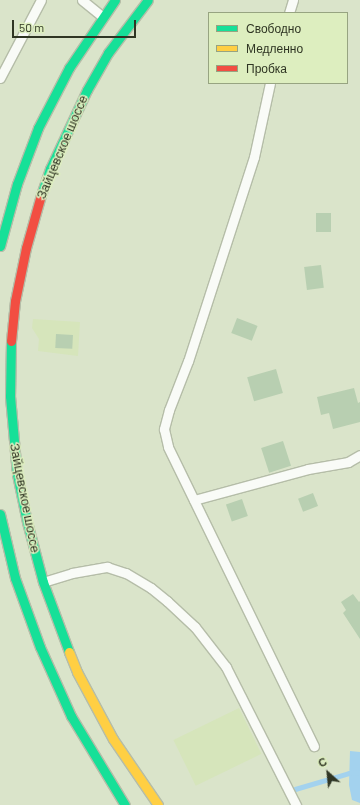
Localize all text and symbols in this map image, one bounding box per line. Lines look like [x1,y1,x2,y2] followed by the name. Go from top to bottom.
[14,12,138,38] scale bar
[208,12,348,84] legend
[19,20,44,34] text: 50 m
[246,21,301,35] text: Свободно
[246,41,303,55] text: Медленно
[246,61,287,75] text: Пробка
[33,93,91,201] street label: Зайцевское шоссе
[7,442,43,554] street label: Зайцевское шоссе
[308,753,348,793] north arrow
[316,754,329,769] text: С

